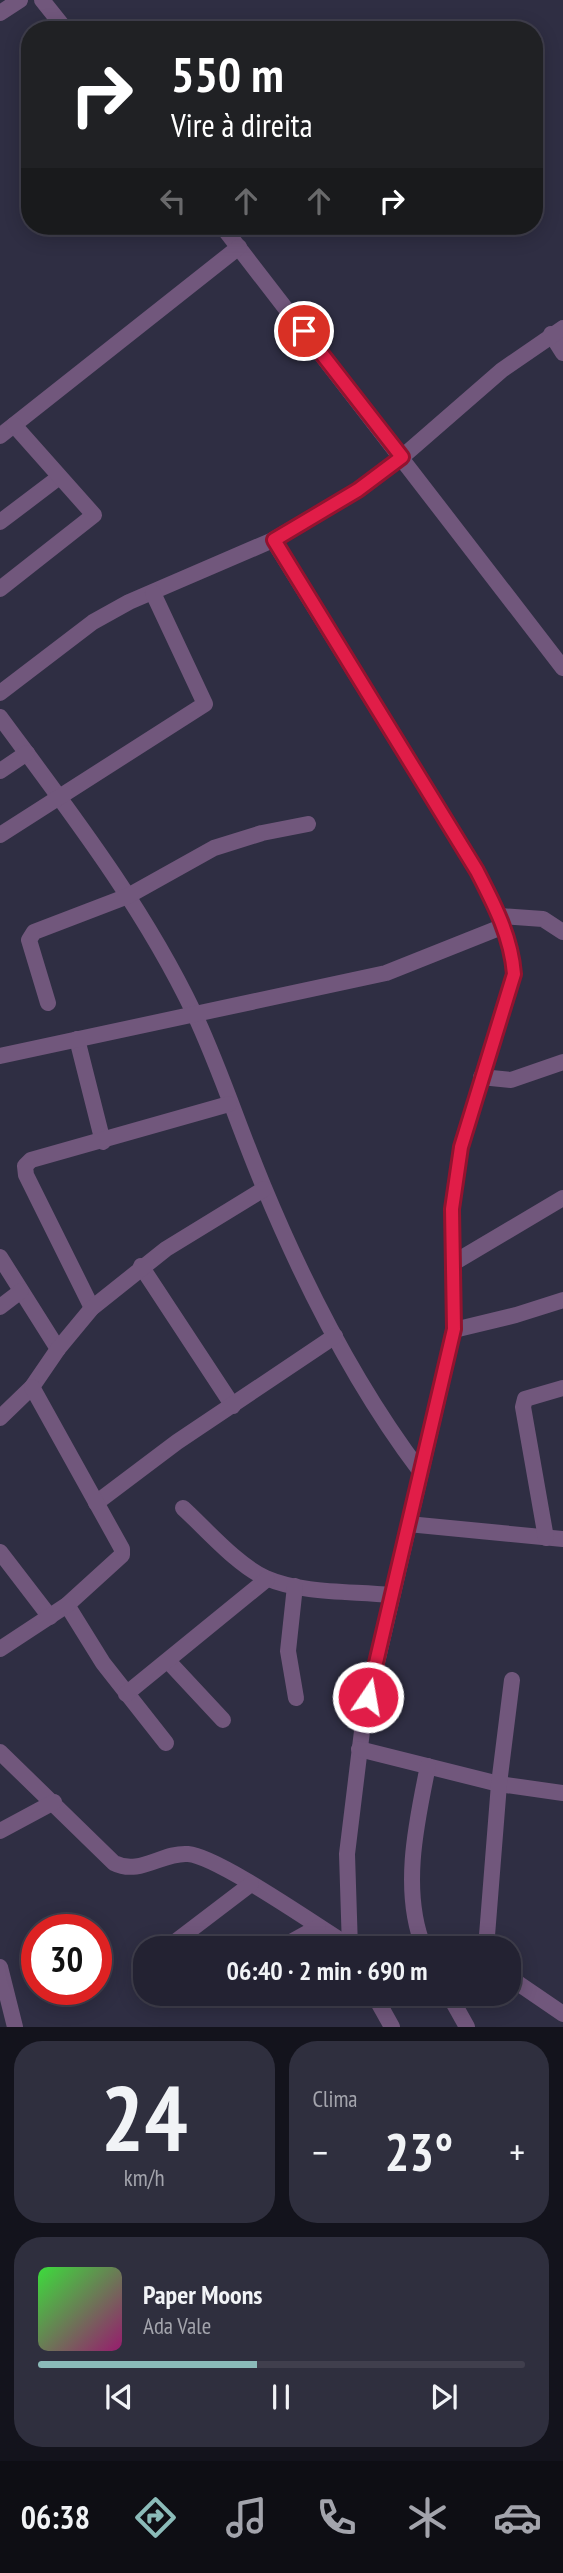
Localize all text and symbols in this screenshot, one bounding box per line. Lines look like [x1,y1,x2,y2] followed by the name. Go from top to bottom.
[171,42,284,106] text: 550 m
[56,49,147,140] icon: right
[171,104,312,146] text: Vire à direita
[154,182,192,220] icon: left
[227,182,265,220] icon: ahead
[300,182,338,220] icon: ahead
[373,182,411,220] icon: right
[274,301,334,361] pin
[285,312,323,350] icon: arrive
[331,1660,405,1734] position arrow
[21,1914,112,2005] speed limit sign: 30
[227,1954,427,1987] text: 06:40 · 2 min · 690 m
[101,2058,188,2176] text: 24
[313,2084,358,2113] text: Clima
[384,2118,453,2185] text: 23°
[313,2127,328,2176] text: −
[509,2127,525,2176] text: +
[124,2163,165,2192] text: km/h
[143,2278,262,2311] text: Paper Moons
[143,2311,211,2340] text: Ada Vale
[100,2378,138,2416] icon: previous
[262,2378,300,2416] icon: pause
[425,2378,463,2416] icon: next
[131,2493,180,2542] icon: directions
[222,2493,271,2542] icon: music
[312,2493,361,2542] icon: phone
[403,2493,452,2542] icon: climate
[493,2493,542,2542] icon: car
[21,2496,90,2538] text: 06:38

